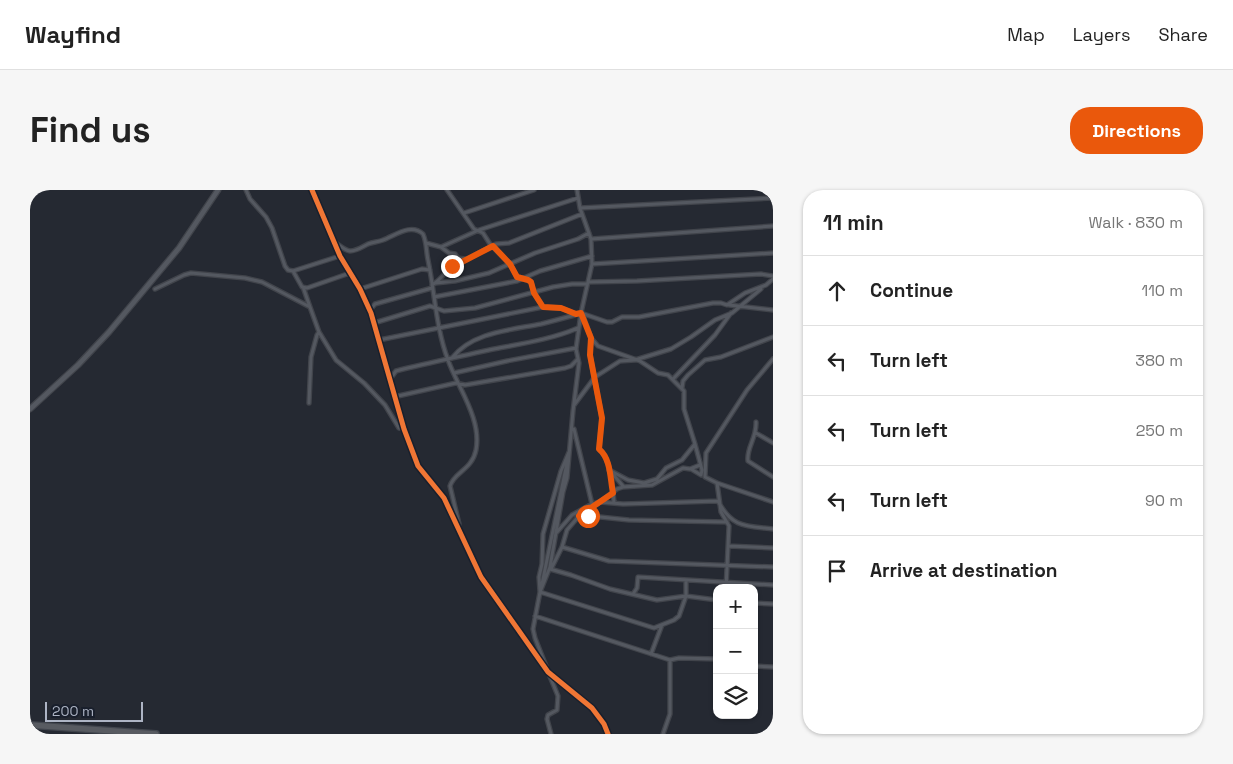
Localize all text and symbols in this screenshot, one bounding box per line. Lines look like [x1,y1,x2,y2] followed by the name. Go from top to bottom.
[25,19,121,50] text: Wayfind
[1007,23,1045,46] text: Map
[1073,23,1130,46] text: Layers
[1158,23,1208,46] text: Share
[1070,107,1203,154] button: Directions
[30,108,151,152] text: Find us
[823,209,884,236] text: 11 min
[1088,212,1183,233] text: Walk · 830 m
[441,255,464,278] route end
[823,277,851,305] icon: ahead
[870,278,953,303] text: Continue
[1141,280,1183,301] text: 110 m
[823,347,851,375] icon: left
[870,348,948,373] text: Turn left
[1135,350,1183,371] text: 380 m
[823,417,851,445] icon: left
[870,418,948,443] text: Turn left
[1136,420,1183,441] text: 250 m
[823,487,851,515] icon: left
[870,488,948,513] text: Turn left
[1145,490,1183,511] text: 90 m
[577,505,600,528] route start
[823,557,851,585] icon: arrive
[870,558,1058,583] text: Arrive at destination
[713,584,758,719] map controls
[713,584,758,629] button: +
[713,629,758,674] button: −
[713,674,758,719] button: layers
[45,699,142,722] scale bar
[52,702,94,720] text: 200 m

